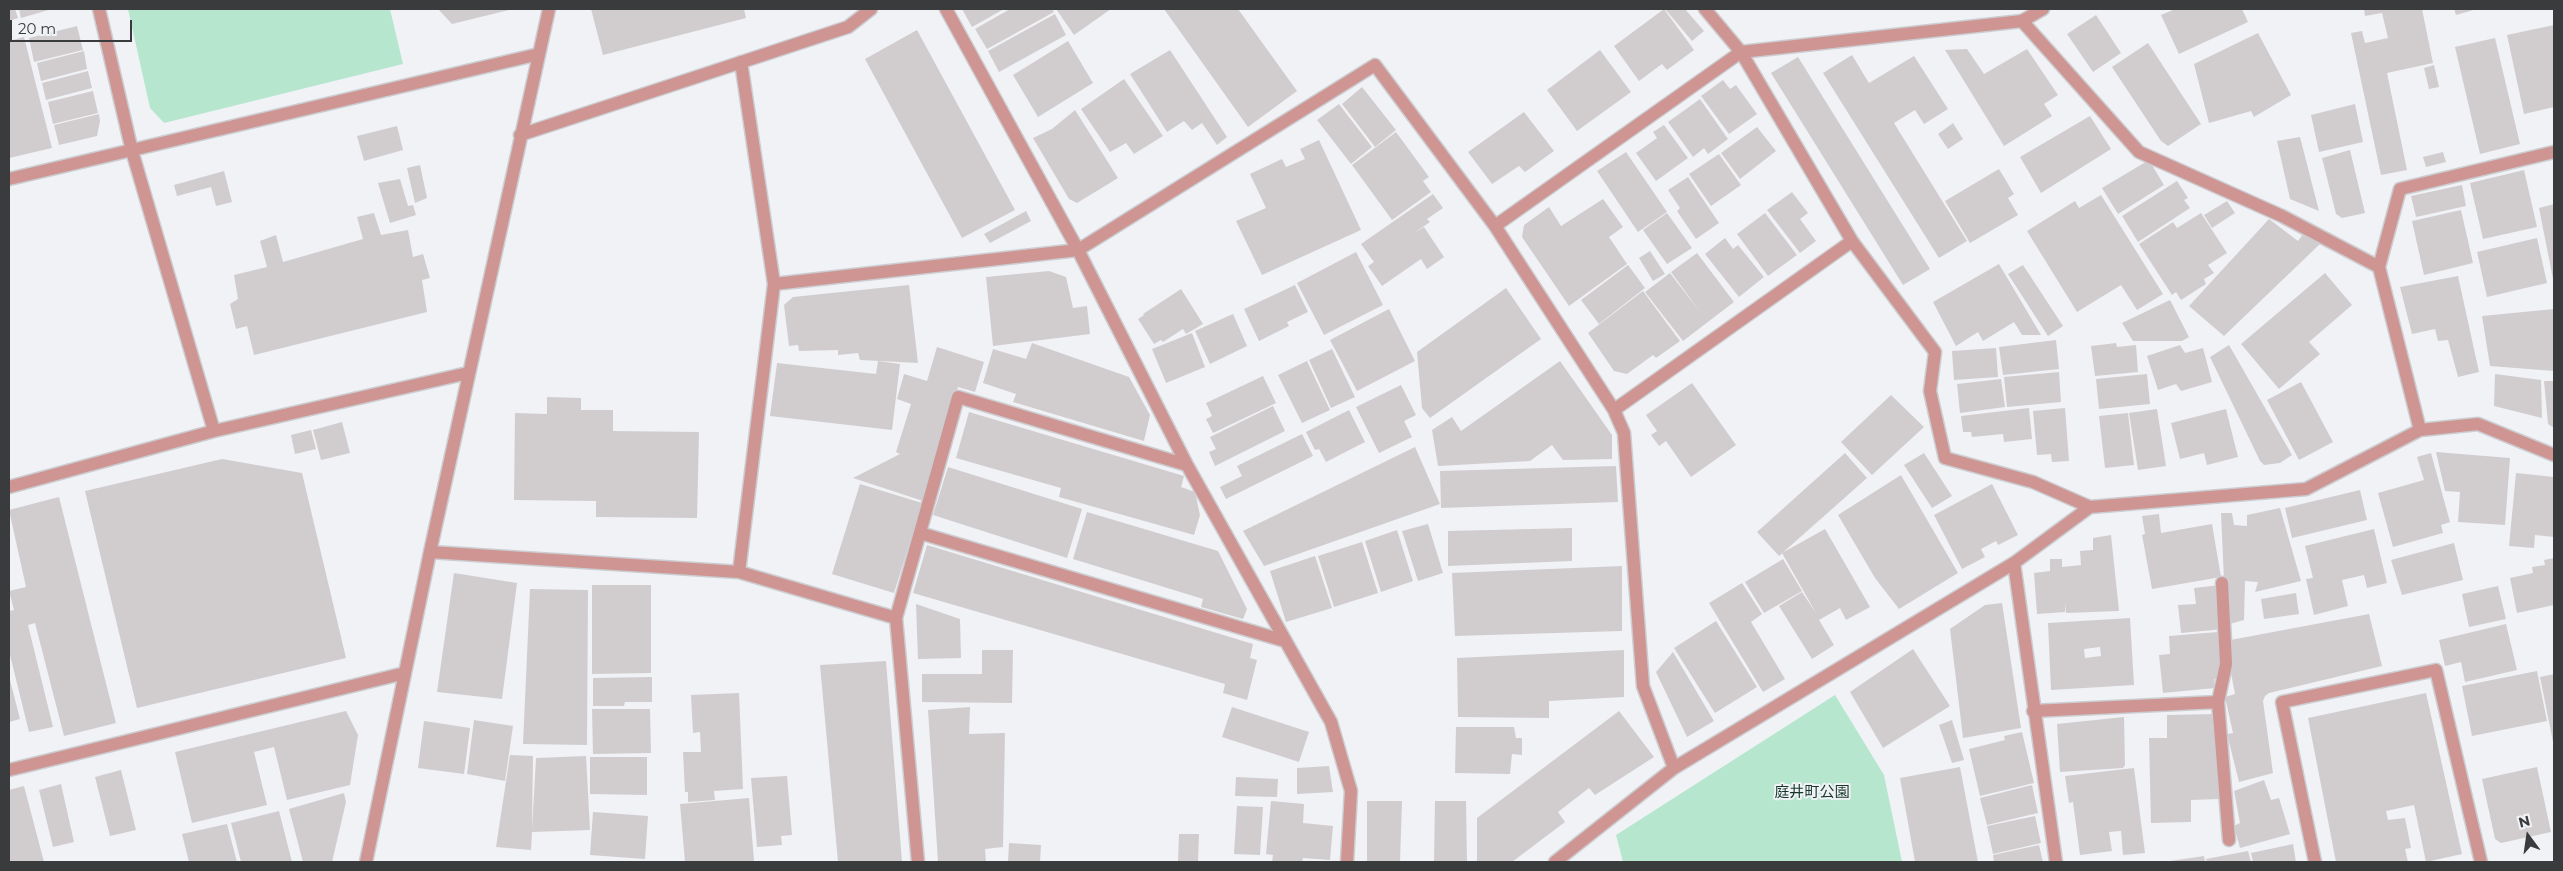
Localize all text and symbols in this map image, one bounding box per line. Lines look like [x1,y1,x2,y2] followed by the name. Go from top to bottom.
[12,10,135,42] scale bar
[18,19,56,38] text: 20 m
[1775,784,1849,802] park label: 庭井町公園
[2503,811,2553,861] north arrow
[2517,811,2532,832] text: N

